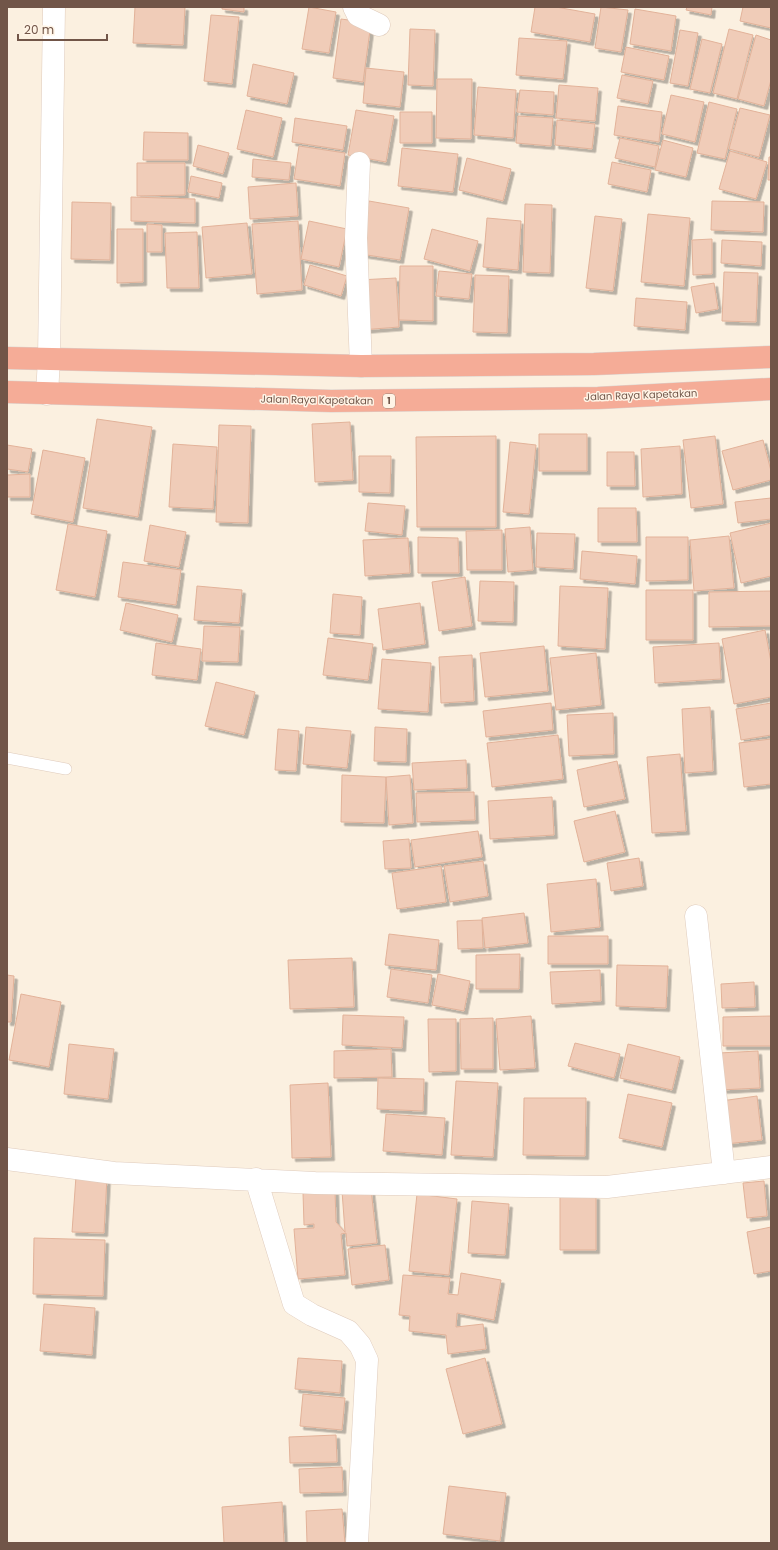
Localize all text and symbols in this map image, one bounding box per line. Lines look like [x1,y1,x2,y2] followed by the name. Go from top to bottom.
[18,16,107,42] scale bar
[24,21,54,38] text: 20 m
[584,386,698,404] street label: Jalan Raya Kapetakan
[261,392,373,408] street label: Jalan Raya Kapetakan
[383,394,395,408] road number: 1

